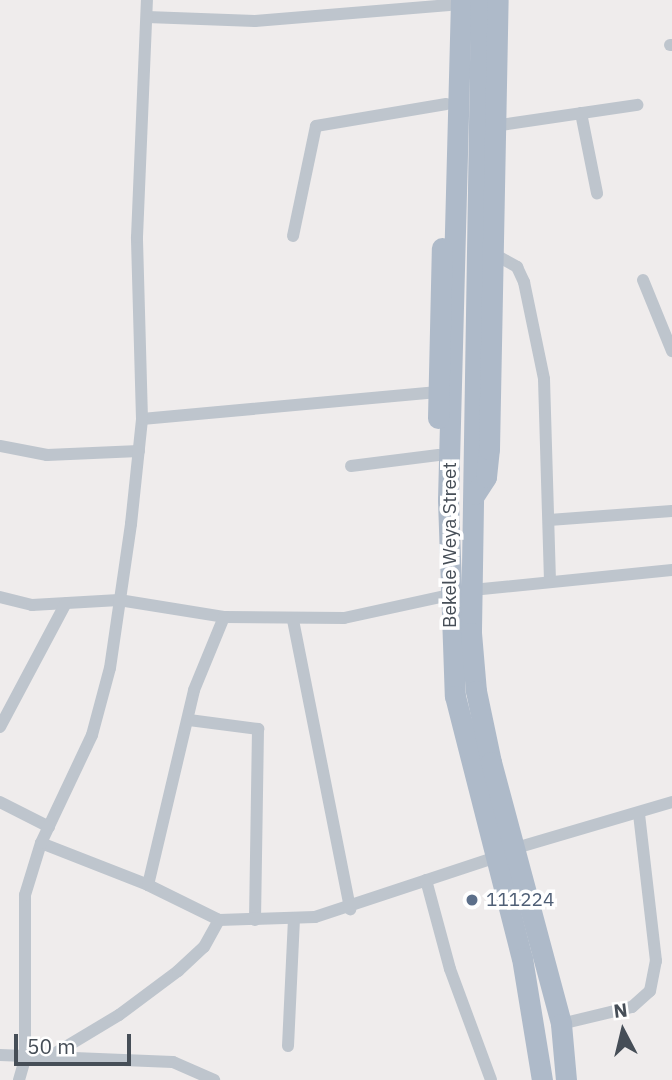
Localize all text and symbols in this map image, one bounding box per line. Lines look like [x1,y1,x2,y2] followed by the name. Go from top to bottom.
[439,462,461,628] street label: Bekele Weya Street
[486,889,554,911] place label: 111224
[464,892,480,908] marker: 111224
[588,996,658,1066] north arrow
[612,997,629,1023] text: N
[18,1020,135,1064] scale bar
[27,1032,76,1060] text: 50 m

